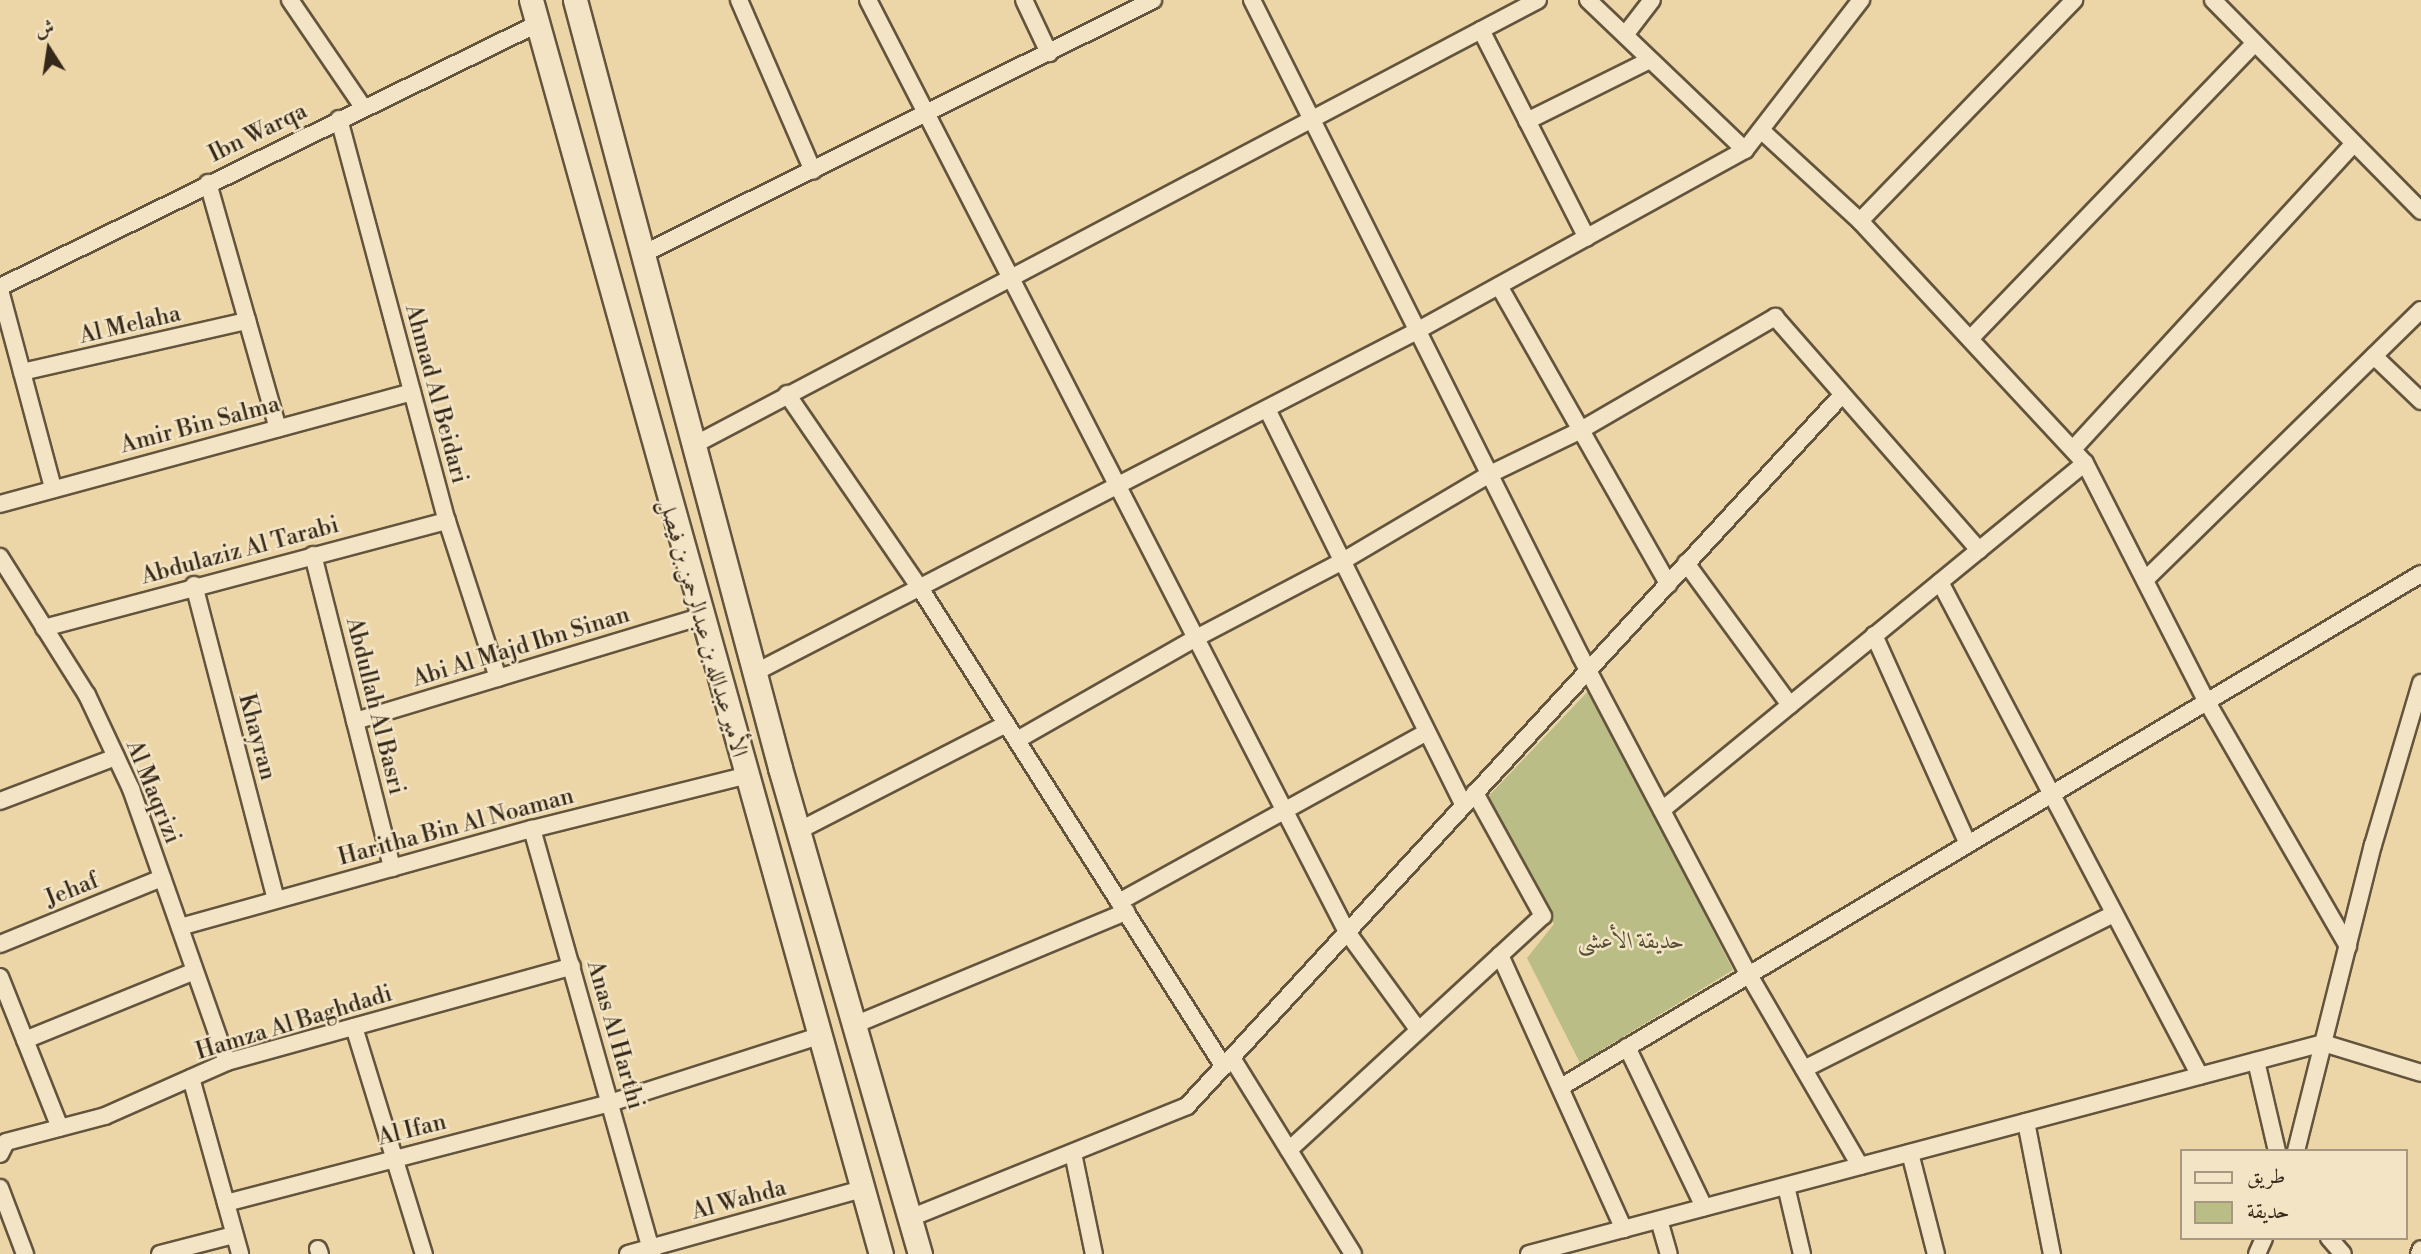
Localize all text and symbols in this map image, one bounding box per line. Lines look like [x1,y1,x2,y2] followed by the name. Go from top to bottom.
[14,14,84,84] north arrow
[33,15,56,42] text: ش
[204,97,312,169] street label: Ibn Warqa
[77,300,183,350] street label: Al Melaha
[399,301,473,487] street label: Ahmad Al Beidari
[117,390,283,460] street label: Amir Bin Salma
[653,496,753,760] street label: الأمير عبدالله بن عبدالرحمن بن فيصل
[138,511,342,591] street label: Abdulaziz Al Tarabi
[409,601,633,693] street label: Abi Al Majd Ibn Sinan
[340,615,410,797] street label: Abdullah Al Basri
[232,691,282,783] street label: Khayran
[120,736,186,848] street label: Al Maqrizi
[335,782,577,872] street label: Haritha Bin Al Noaman
[41,867,103,913] street label: Jehaf
[1577,927,1685,955] park label: حديقة الأعشى
[581,957,649,1113] street label: Anas Al Harthi
[193,980,395,1066] street label: Hamza Al Baghdadi
[375,1108,449,1152] street label: Al Ifan
[2180,1149,2407,1240] legend
[2247,1164,2285,1190] text: طريق
[689,1174,789,1226] street label: Al Wahda
[2247,1199,2290,1225] text: حديقة

